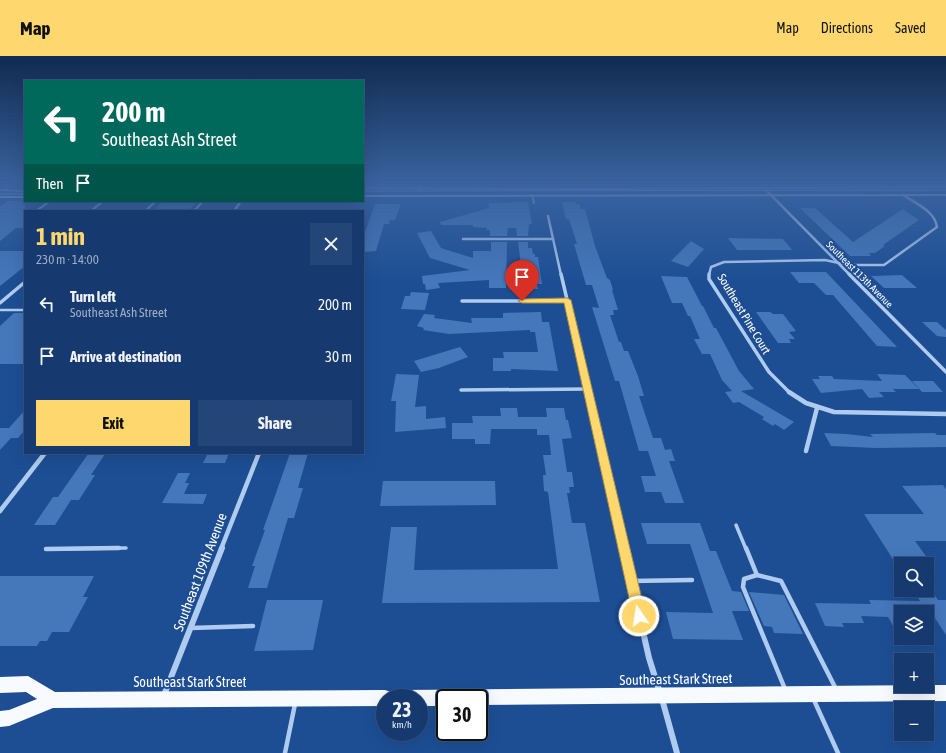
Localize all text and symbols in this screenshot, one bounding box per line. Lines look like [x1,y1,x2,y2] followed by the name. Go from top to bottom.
[20,17,51,39] text: Map
[776,20,799,36] text: Map
[821,20,873,36] text: Directions
[895,20,926,36] text: Saved
[36,96,88,148] icon: left
[102,96,165,128] text: 200 m
[102,129,237,150] text: Southeast Ash Street
[72,172,94,194] icon: arrive
[36,175,64,192] text: Then
[36,223,85,250] text: 1 min
[310,223,352,265] button: close
[824,239,895,310] street label: Southeast 113th Avenue
[36,252,99,267] text: 230 m · 14:00
[505,260,539,301] pin
[511,266,533,288] icon: arrive
[715,271,774,357] street label: Southeast Pine Court
[70,288,116,305] text: Turn left
[36,293,58,315] icon: left
[318,296,352,313] text: 200 m
[70,305,168,320] text: Southeast Ash Street
[36,345,58,367] icon: arrive
[70,348,181,365] text: Arrive at destination
[325,348,352,365] text: 30 m
[36,400,190,446] button: Exit
[198,400,352,446] button: Share
[170,511,230,633] street label: Southeast 109th Avenue
[894,557,934,741] map controls
[894,557,934,597] button: search
[618,595,660,637] position arrow
[894,605,934,645] button: layers
[894,653,934,693] button: +
[619,670,733,688] street label: Southeast Stark Street
[133,674,247,690] street label: Southeast Stark Street
[436,689,488,741] speed limit sign: 30
[393,698,411,721] text: 23
[894,701,934,741] button: −
[392,719,412,730] text: km/h

